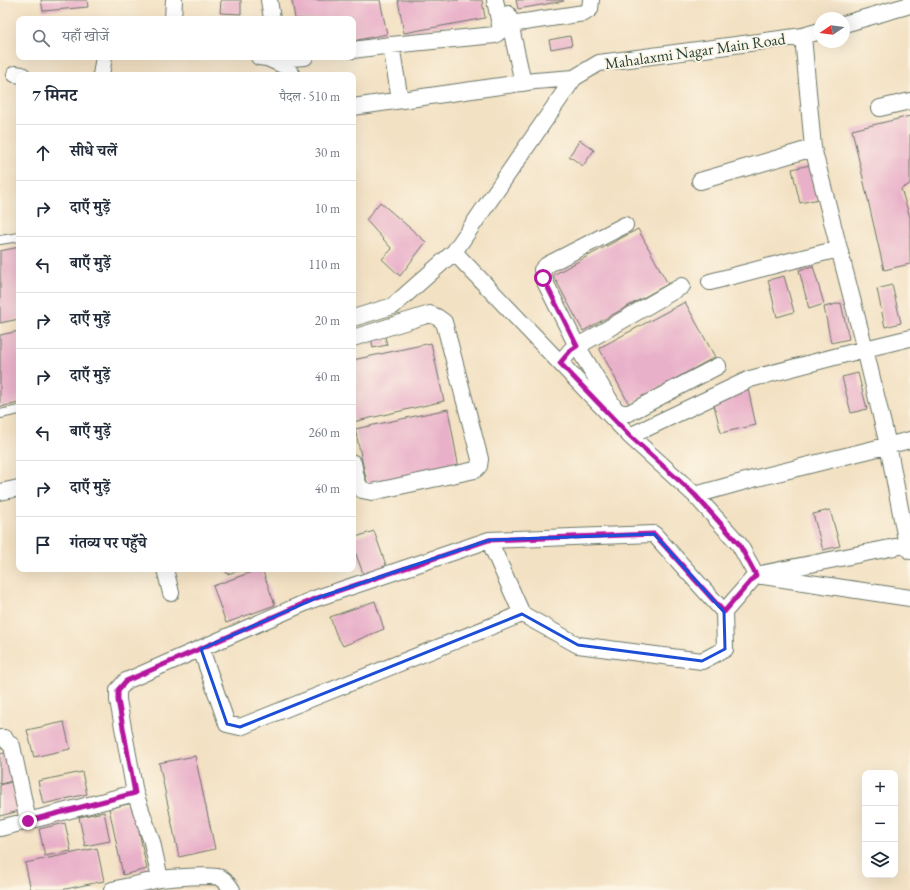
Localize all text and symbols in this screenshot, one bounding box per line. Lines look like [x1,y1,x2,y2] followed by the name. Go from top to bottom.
[814,12,850,48] north arrow
[16,16,356,60] search box
[62,26,109,45] text: यहाँ खोजें
[30,27,52,49] icon: search
[603,28,788,74] street label: Mahalaxmi Nagar Main Road
[32,84,77,106] text: 7 मिनट
[280,88,340,105] text: पैदल · 510 m
[70,141,117,160] text: सीधे चलें
[32,142,54,164] icon: ahead
[315,144,340,161] text: 30 m
[70,197,110,216] text: दाएँ मुड़ें
[32,198,54,220] icon: right
[315,200,340,217] text: 10 m
[70,253,111,272] text: बाएँ मुड़ें
[32,254,54,276] icon: left
[309,256,340,273] text: 110 m
[534,269,552,287] route start
[70,309,110,328] text: दाएँ मुड़ें
[32,310,54,332] icon: right
[315,312,340,329] text: 20 m
[70,365,110,384] text: दाएँ मुड़ें
[32,366,54,388] icon: right
[315,368,340,385] text: 40 m
[70,421,111,440] text: बाएँ मुड़ें
[32,422,54,444] icon: left
[309,424,340,441] text: 260 m
[70,477,110,496] text: दाएँ मुड़ें
[32,478,54,500] icon: right
[315,480,340,497] text: 40 m
[70,533,147,552] text: गंतव्य पर पहुँचे
[32,534,54,556] icon: arrive
[862,770,898,878] map controls
[862,770,898,806] button: +
[862,806,898,842] button: −
[19,812,37,830] route end
[862,842,898,878] button: layers

